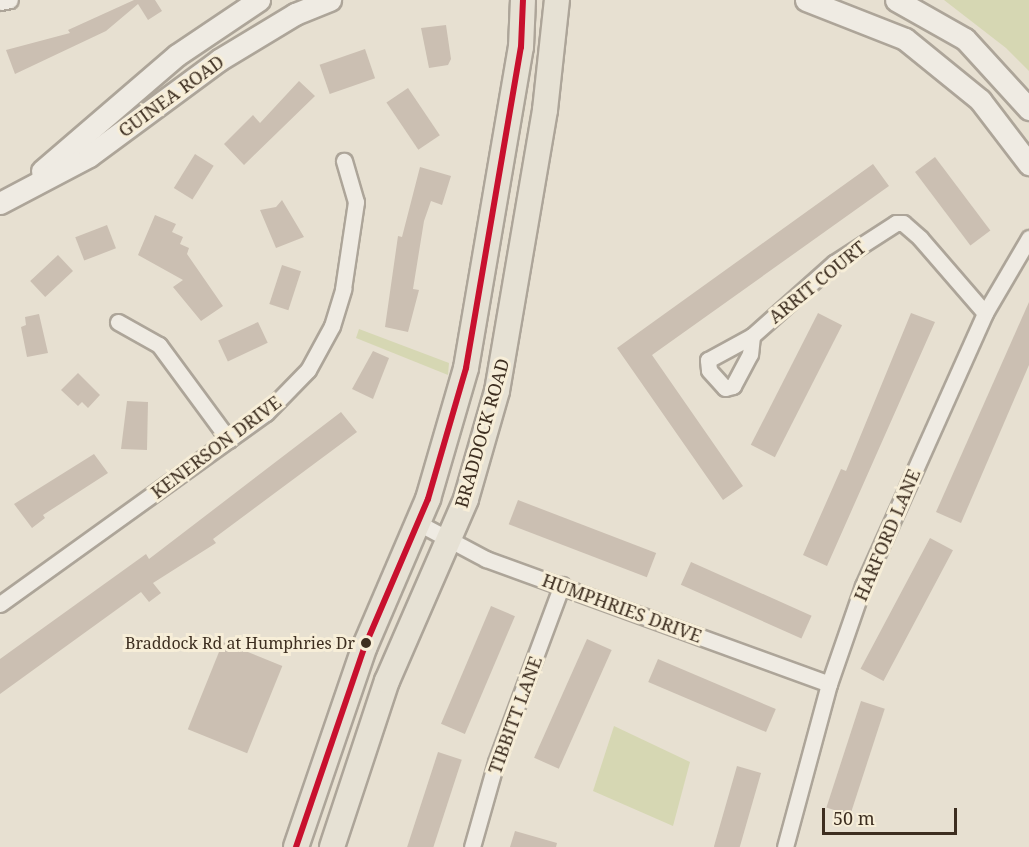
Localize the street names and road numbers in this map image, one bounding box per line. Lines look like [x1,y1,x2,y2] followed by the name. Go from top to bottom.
[114,51,228,141] street label: GUINEA ROAD
[764,236,870,328] street label: ARRIT COURT
[450,356,514,510] street label: BRADDOCK ROAD
[147,391,285,503] street label: KENERSON DRIVE
[849,466,925,604] street label: HARFORD LANE
[539,569,705,647] street label: HUMPHRIES DRIVE
[484,653,546,777] street label: TIBBITT LANE

